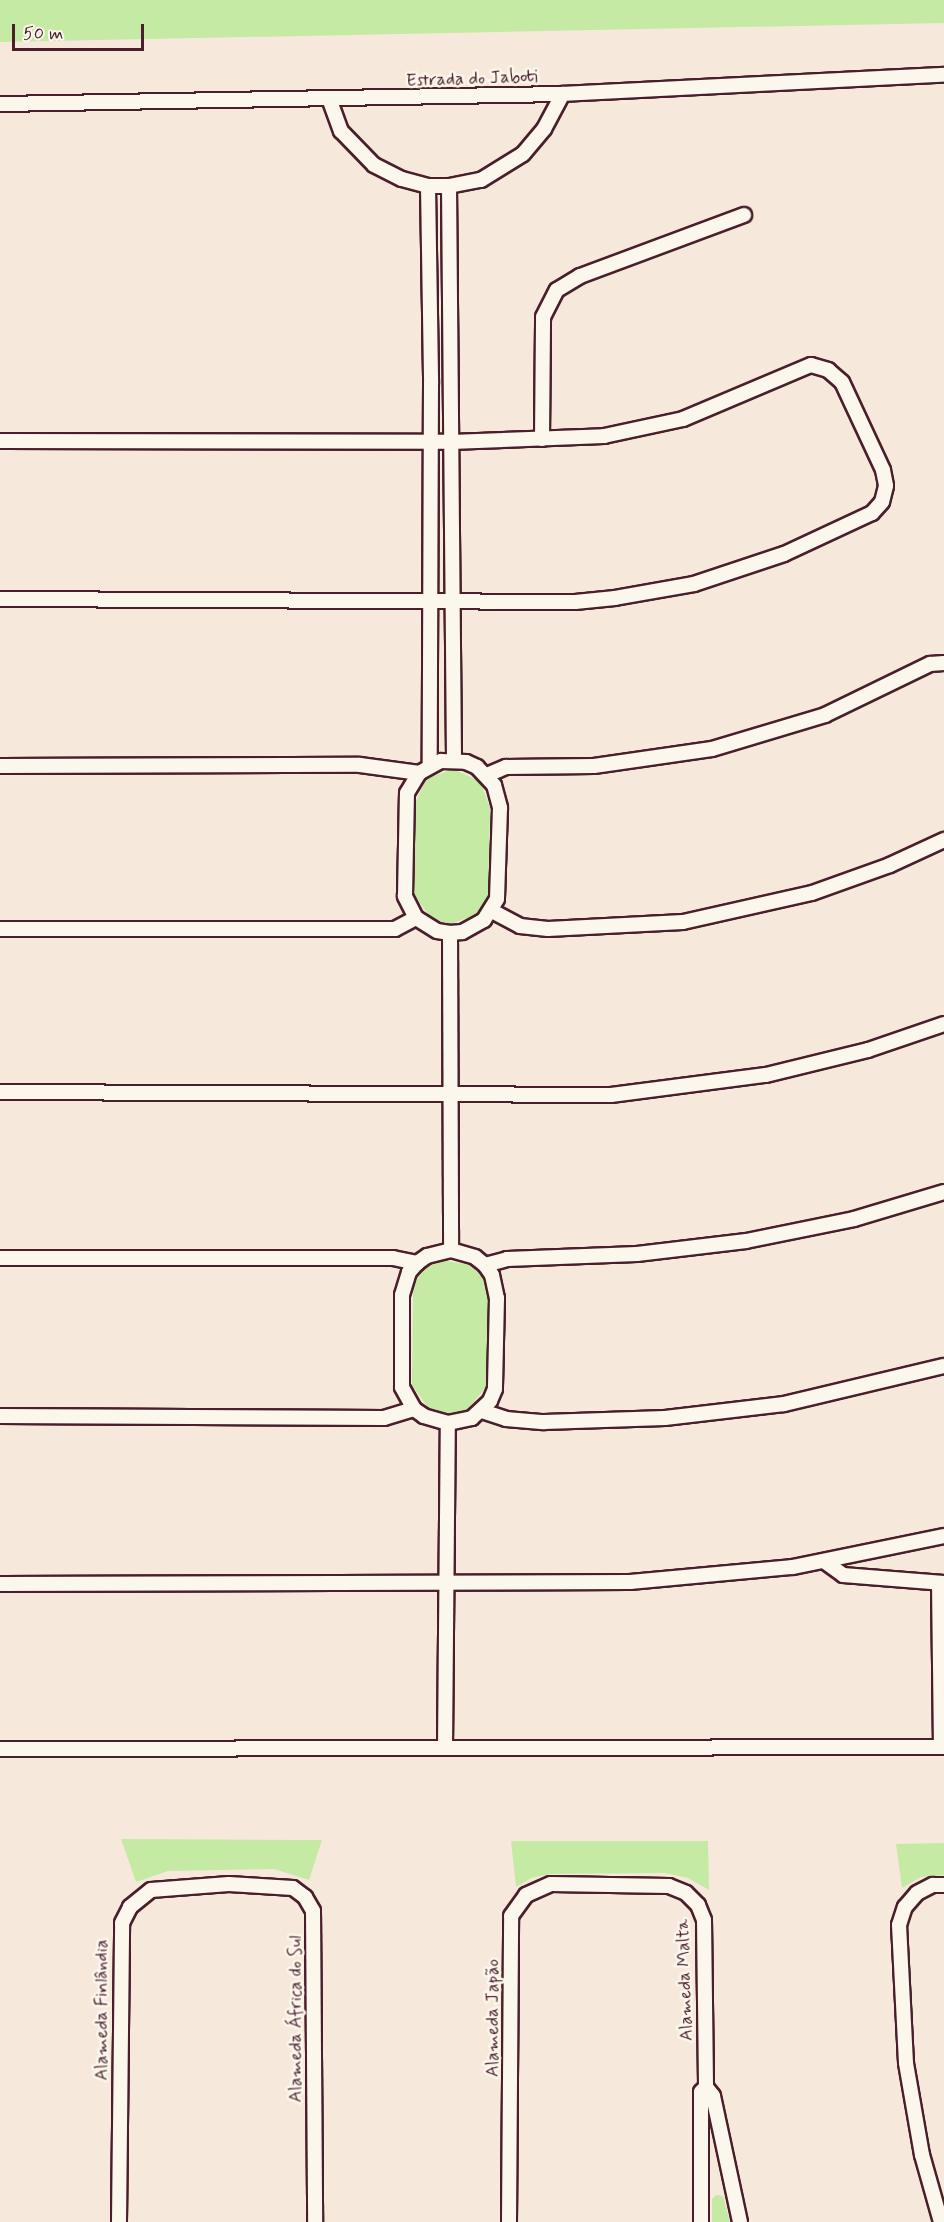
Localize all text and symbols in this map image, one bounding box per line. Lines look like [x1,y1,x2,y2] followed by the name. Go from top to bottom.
[15,12,147,50] scale bar
[23,22,63,46] text: 50 m
[406,66,538,92] street label: Estrada do Jaboti
[672,1919,698,2041] street label: Alameda Malta
[285,1934,307,2104] street label: Alameda África do Sul
[91,1940,113,2080] street label: Alameda Finlândia
[482,1959,504,2077] street label: Alameda Japão

